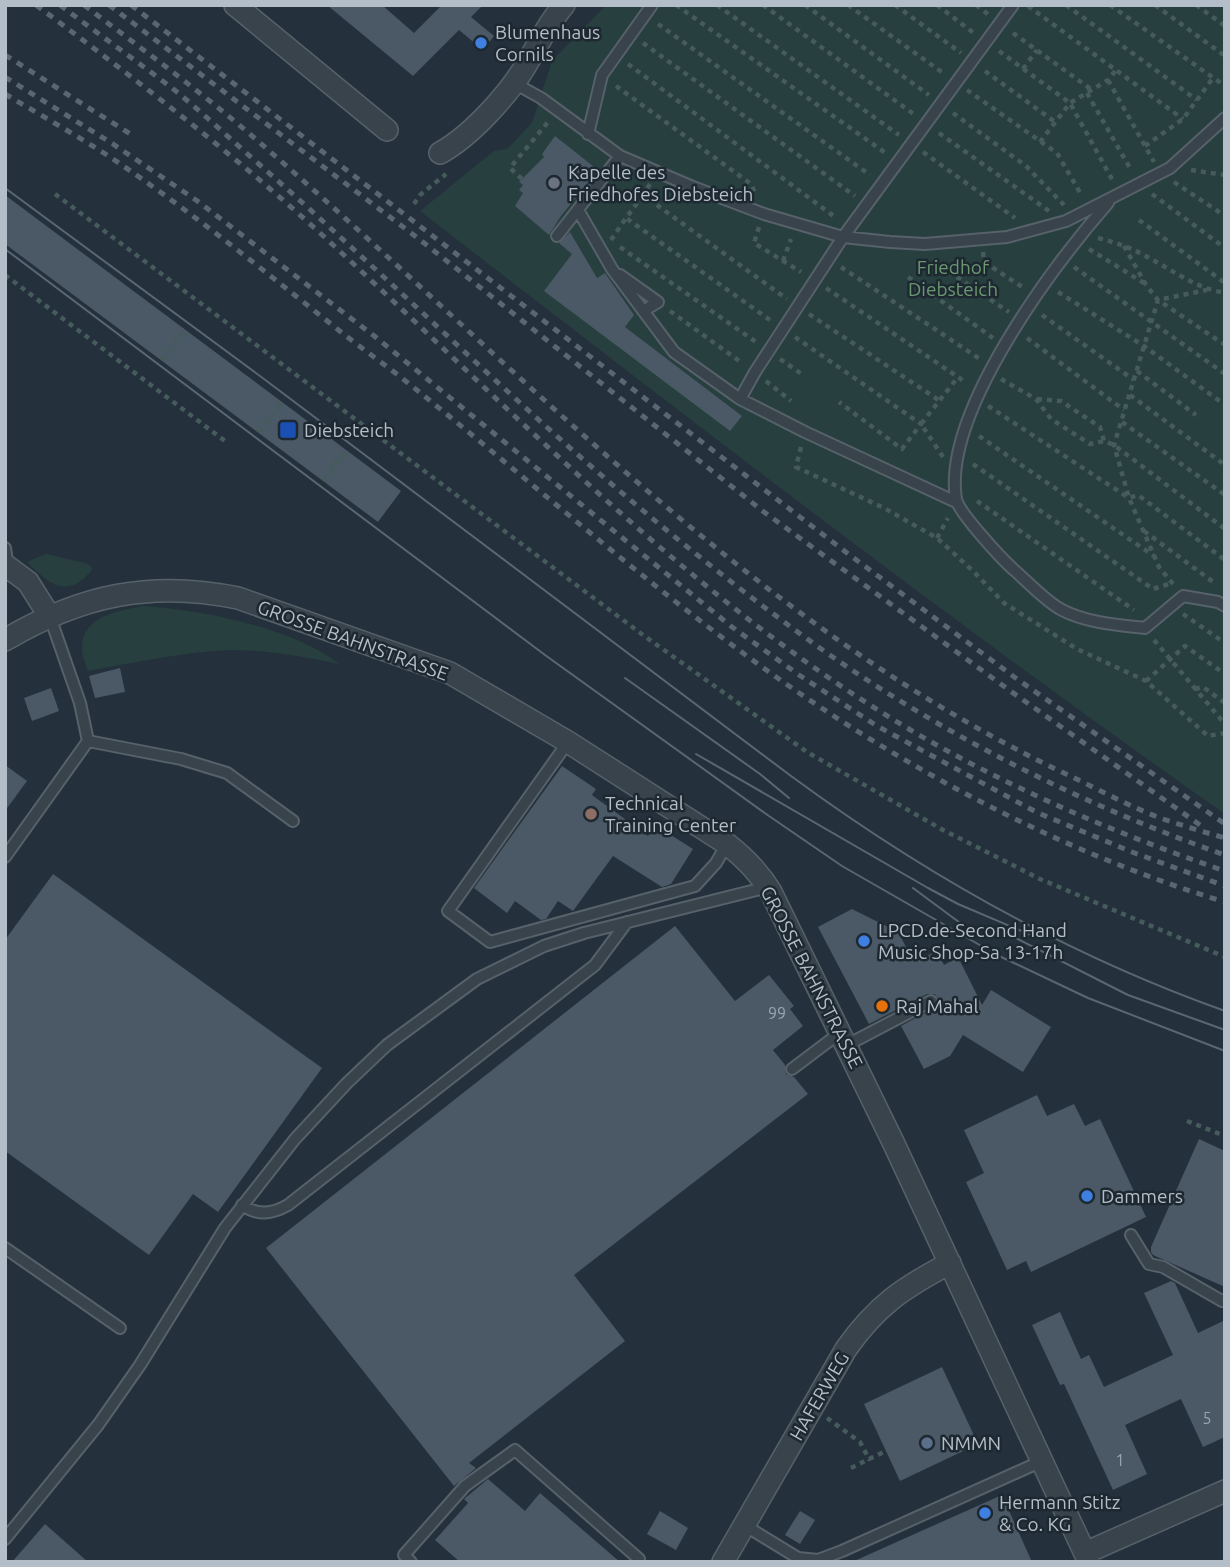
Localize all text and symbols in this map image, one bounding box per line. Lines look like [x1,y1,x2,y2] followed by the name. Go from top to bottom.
[495,21,600,65] place label: Blumenhaus Cornils
[473,35,489,51] marker: Blumenhaus Cornils
[568,161,753,205] place label: Kapelle des Friedhofes Diebsteich
[546,175,562,191] marker: Kapelle des Friedhofes Diebsteich
[908,256,998,300] park label: Friedhof Diebsteich
[304,419,394,441] place label: Diebsteich
[278,420,298,440] marker: Diebsteich
[255,595,451,685] street label: GROSSE BAHNSTRASSE
[605,792,736,836] place label: Technical Training Center
[583,806,599,822] marker: Technical Training Center
[756,882,868,1072] street label: GROSSE BAHNSTRASSE
[878,919,1067,963] place label: LPCD.de-Second Hand Music Shop-Sa 13-17h
[856,933,872,949] marker: LPCD.de-Second Hand Music Shop-Sa 13-17h
[896,995,978,1017] place label: Raj Mahal
[874,998,890,1014] marker: Raj Mahal
[768,1004,786,1022] house number: 99
[1101,1185,1183,1207] place label: Dammers
[1079,1188,1095,1204] marker: Dammers
[785,1348,853,1444] street label: HAFERWEG
[1202,1409,1212,1427] house number: 5
[941,1432,1001,1454] place label: NMMN
[919,1435,935,1451] marker: NMMN
[1115,1451,1125,1469] house number: 1
[999,1491,1121,1535] place label: Hermann Stitz & Co. KG
[977,1505,993,1521] marker: Hermann Stitz & Co. KG

